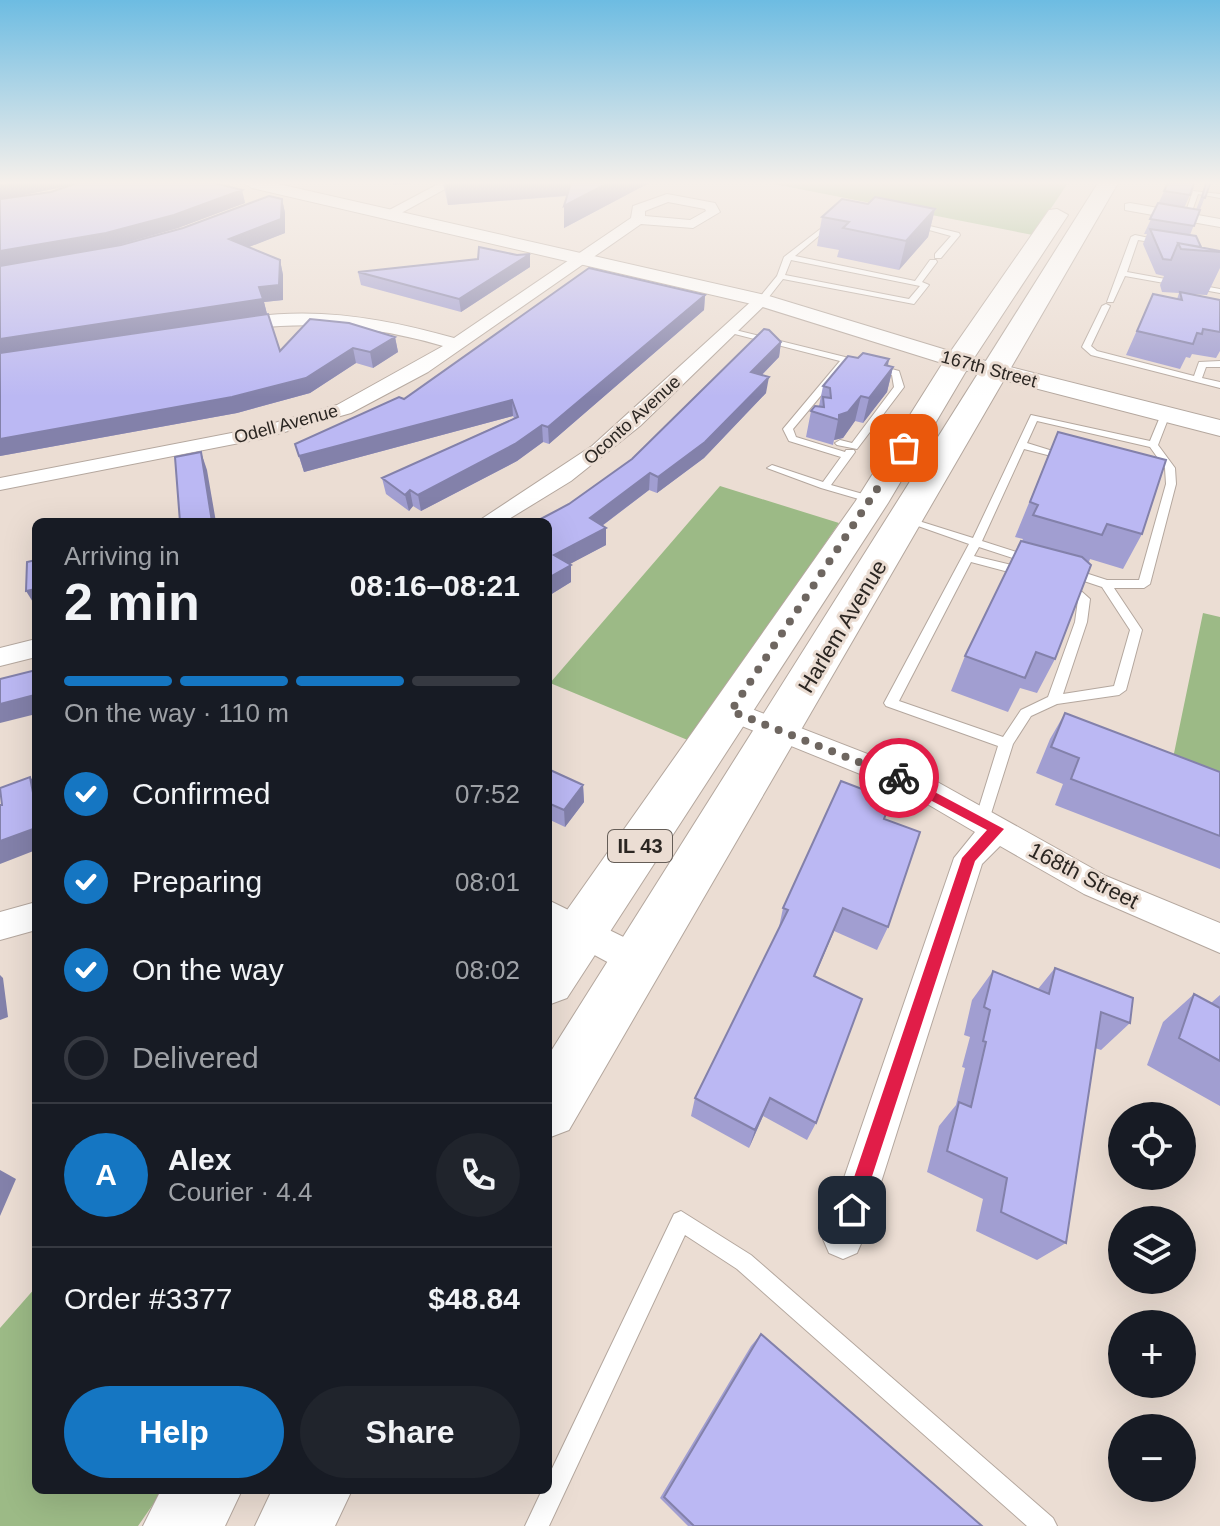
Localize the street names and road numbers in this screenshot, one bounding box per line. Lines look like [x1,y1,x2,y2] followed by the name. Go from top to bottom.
[939,347,1039,391] street label: 167th Street
[580,371,684,469] street label: Oconto Avenue
[232,401,340,447] street label: Odell Avenue
[793,556,892,697] street label: Harlem Avenue
[608,830,672,862] road number: IL 43
[1025,837,1143,914] street label: 168th Street

